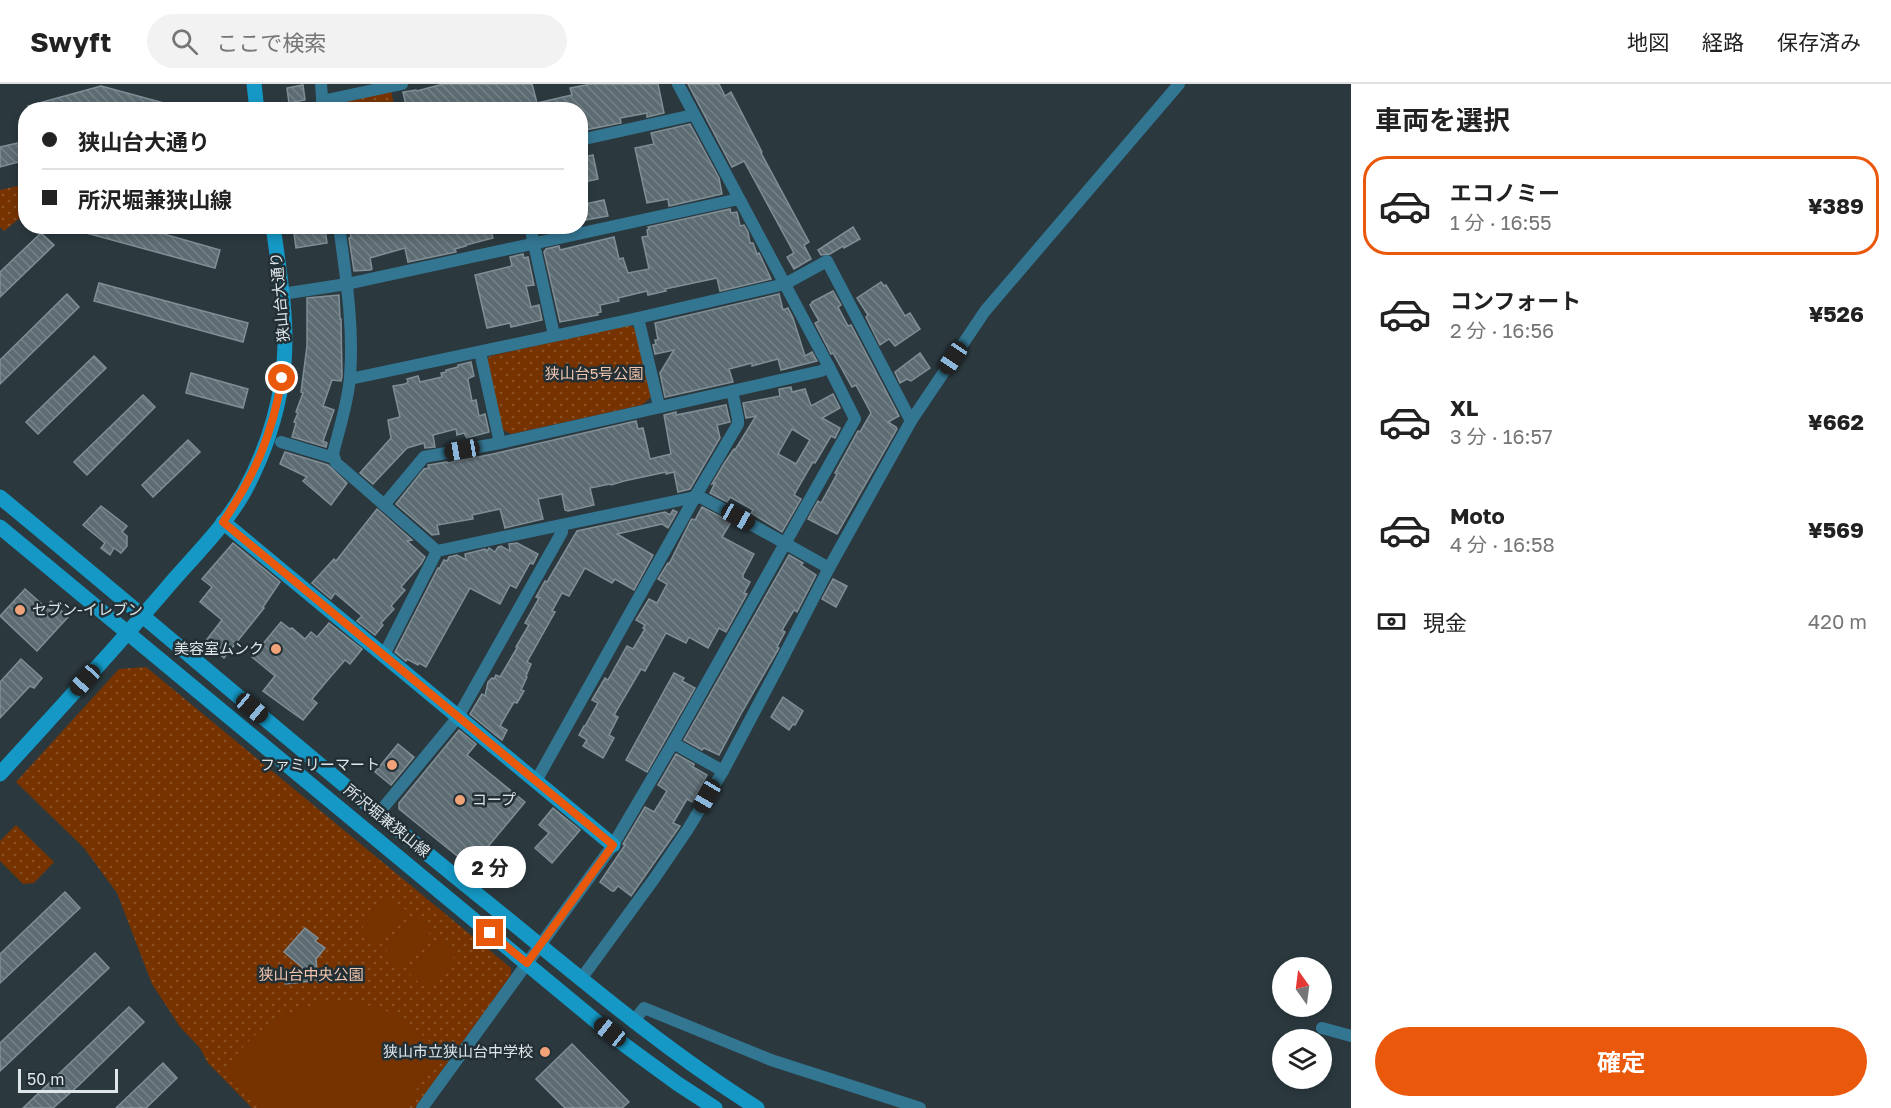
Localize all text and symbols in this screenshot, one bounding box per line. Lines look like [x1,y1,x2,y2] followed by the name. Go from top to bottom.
[147,14,567,68] search box
[30,25,111,58] text: Swyft
[168,25,201,58] icon: search
[216,29,326,56] text: ここで検索
[1627,29,1669,55] text: 地図
[1702,29,1744,55] text: 経路
[1777,29,1861,55] text: 保存済み
[1375,104,1510,136] text: 車両を選択
[78,128,210,155] text: 狭山台大通り
[1378,179,1432,233] icon: car
[1450,179,1560,206] text: エコノミー
[78,186,232,213] text: 所沢堀兼狭山線
[1808,192,1864,219] text: ¥389
[1450,210,1552,234] text: 1 分 · 16:55
[266,251,292,343] street label: 狭山台大通り
[1378,287,1432,341] icon: car
[1450,287,1581,314] text: コンフォート
[1809,300,1864,327] text: ¥526
[1450,318,1554,342] text: 2 分 · 16:56
[935,338,971,378] car
[268,364,295,391] route start
[545,364,643,382] park label: 狭山台5号公園
[1450,394,1478,421] text: XL
[1378,395,1432,449] icon: car
[1808,408,1864,435] text: ¥662
[1450,424,1553,448] text: 3 分 · 16:57
[443,438,481,462] car
[718,500,758,534] car
[1450,502,1505,529] text: Moto
[1378,503,1432,557] icon: car
[1808,516,1864,543] text: ¥569
[1450,532,1555,556] text: 4 分 · 16:58
[32,600,143,618] place label: セブン-イレブン
[13,603,27,617] marker: セブン-イレブン
[1375,605,1408,638] icon: cash
[1423,609,1467,636] text: 現金
[1808,609,1867,633] text: 420 m
[174,639,264,657] place label: 美容室ムンク
[269,642,283,656] marker: 美容室ムンク
[66,661,104,699] car
[232,690,272,726] car
[260,755,380,773] place label: ファミリーマート
[385,758,399,772] marker: ファミリーマート
[690,776,724,816] car
[341,780,434,860] street label: 所沢堀兼狭山線
[472,790,516,808] place label: コープ
[453,793,467,807] marker: コープ
[454,846,526,888] callout: 2 分
[471,855,509,879] text: 2 分
[476,919,503,946] route end
[1272,957,1332,1017] north arrow
[1272,957,1332,1089] map controls
[258,965,364,983] park label: 狭山台中央公園
[590,1014,630,1050] car
[1375,1027,1867,1096] button: 確定
[1272,1029,1332,1089] button: layers
[383,1042,533,1060] place label: 狭山市立狭山台中学校
[538,1045,552,1059] marker: 狭山市立狭山台中学校
[18,1066,118,1094] scale bar
[27,1069,64,1089] text: 50 m

